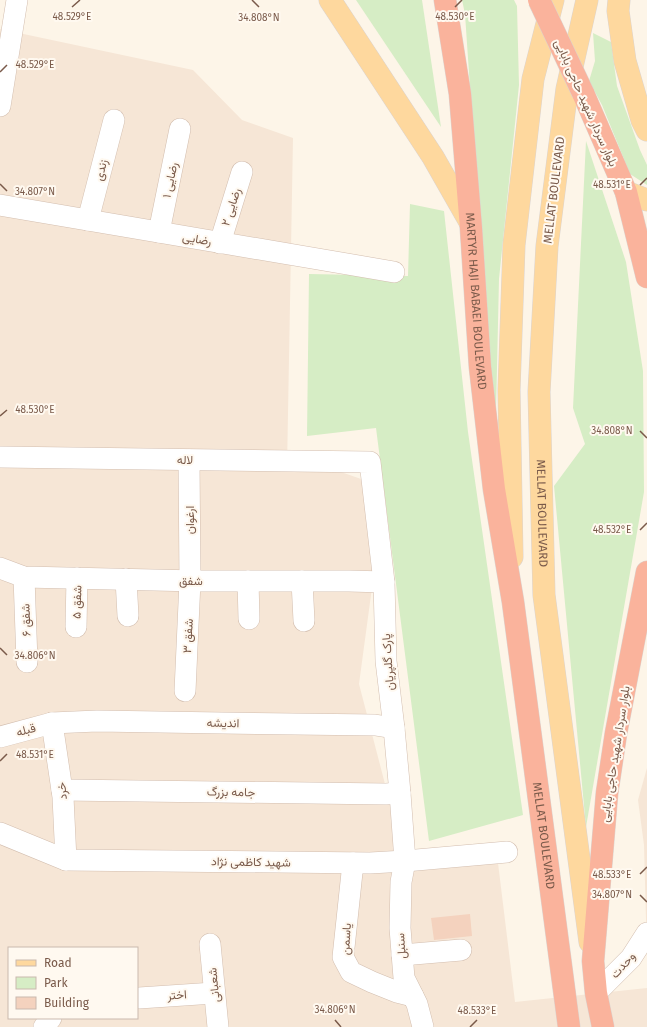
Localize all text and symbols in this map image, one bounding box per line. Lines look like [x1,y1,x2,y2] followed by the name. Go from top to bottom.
[53,11,91,23] text: 48.529°E
[435,11,475,23] text: 48.530°E
[238,12,280,24] text: 34.808°N
[551,37,620,169] street label: بلوار سردار شهید حاجی بابایی
[16,59,54,71] text: 48.529°E
[540,135,568,244] street label: MELLAT BOULEVARD
[92,158,111,182] street label: زندی
[159,161,182,199] street label: رضایی ۱
[593,179,631,191] text: 48.531°E
[15,186,55,198] text: 34.807°N
[218,186,245,228] street label: رضایی ۲
[463,212,490,391] street label: MARTYR HAJI BABAEI BOULEVARD
[181,230,213,249] street label: رضایی
[15,404,55,416] text: 48.530°E
[591,425,633,437] text: 34.808°N
[177,453,193,467] street label: لاله
[534,459,550,568] street label: MELLAT BOULEVARD
[183,506,198,534] street label: ارغوان
[593,524,631,536] text: 48.532°E
[179,574,203,589] street label: شفق
[69,585,86,619] street label: شفق ۵
[18,603,35,637] street label: شفق ۶
[180,618,197,654] street label: شفق ۳
[379,633,398,691] street label: پارک گلپریان
[14,650,56,662] text: 34.806°N
[597,685,634,823] street label: بلوار سردار شهید حاجی بابایی
[207,716,239,730] street label: اندیشه
[15,721,37,739] street label: قبله
[16,749,54,761] text: 48.531°E
[54,781,71,801] street label: خرد
[530,781,558,890] street label: MELLAT BOULEVARD
[207,785,255,800] street label: جامه بزرگ
[211,854,291,871] street label: شهید کاظمی نژاد
[593,869,631,881] text: 48.533°E
[592,889,632,901] text: 34.807°N
[338,922,355,955] street label: یاسمن
[393,933,410,959] street label: سنبل
[8,947,138,1019] legend
[608,949,639,982] street label: وحدت
[44,956,72,970] text: Road
[205,967,224,1003] street label: شعبانی
[44,976,68,990] text: Park
[166,987,187,1004] street label: اختر
[44,996,90,1010] text: Building
[314,1004,356,1016] text: 34.806°N
[458,1005,496,1017] text: 48.533°E

